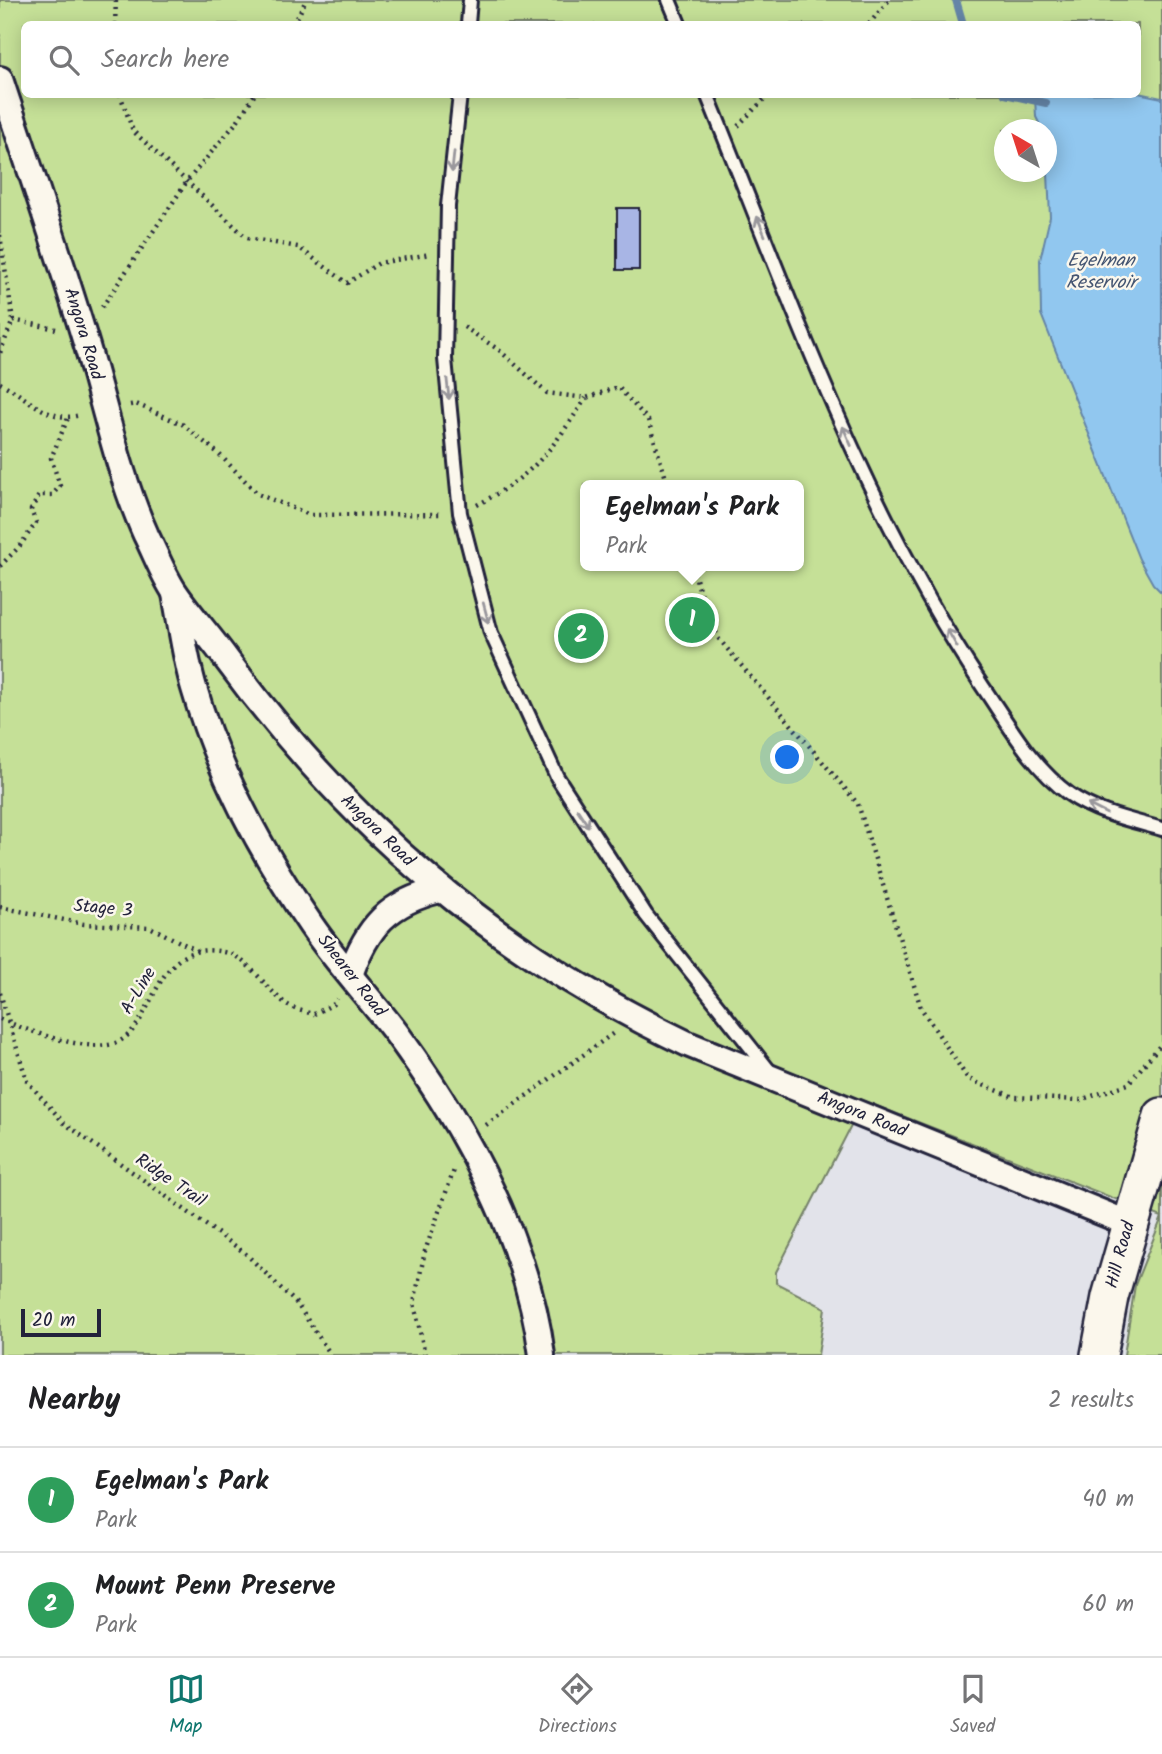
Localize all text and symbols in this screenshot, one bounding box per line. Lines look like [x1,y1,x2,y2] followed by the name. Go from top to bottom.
[21,21,1141,98] search box
[101,39,229,81] text: Search here
[45,41,83,79] icon: search
[994,119,1057,182] north arrow
[446,151,459,173] one-way arrow
[754,216,767,237] one-way arrow
[1066,246,1140,298] water label: Egelman Reservoir
[55,284,111,385] street label: Angora Road
[442,378,455,400] one-way arrow
[840,426,853,447] one-way arrow
[580,480,804,571] popup
[605,487,779,529] text: Egelman's Park
[605,529,647,565] text: Park
[669,594,715,646] pin: 1
[480,601,493,624] one-way arrow
[558,610,604,662] pin: 2
[945,629,959,649] one-way arrow
[770,740,804,774] your location
[333,788,422,875] street label: Angora Road
[1087,801,1108,815] one-way arrow
[576,808,590,827] one-way arrow
[72,892,134,926] street label: Stage 3
[309,928,394,1025] street label: Shearer Road
[113,962,165,1020] street label: A-Line
[813,1084,912,1147] street label: Angora Road
[129,1147,212,1216] street label: Ridge Trail
[1098,1217,1144,1292] street label: Hill Road
[21,1306,102,1338] scale bar
[32,1306,75,1336] text: 20 m
[28,1377,120,1425] text: Nearby
[1048,1383,1134,1419] text: 2 results
[95,1461,268,1503] text: Egelman's Park
[48,1482,54,1518] text: 1
[1082,1482,1134,1518] text: 40 m
[95,1503,137,1539] text: Park
[95,1566,335,1608] text: Mount Penn Preserve
[44,1587,58,1623] text: 2
[1082,1587,1134,1623] text: 60 m
[95,1608,137,1644] text: Park
[167,1670,205,1742] tab: Map
[538,1670,617,1742] tab: Directions
[950,1670,995,1742] tab: Saved

